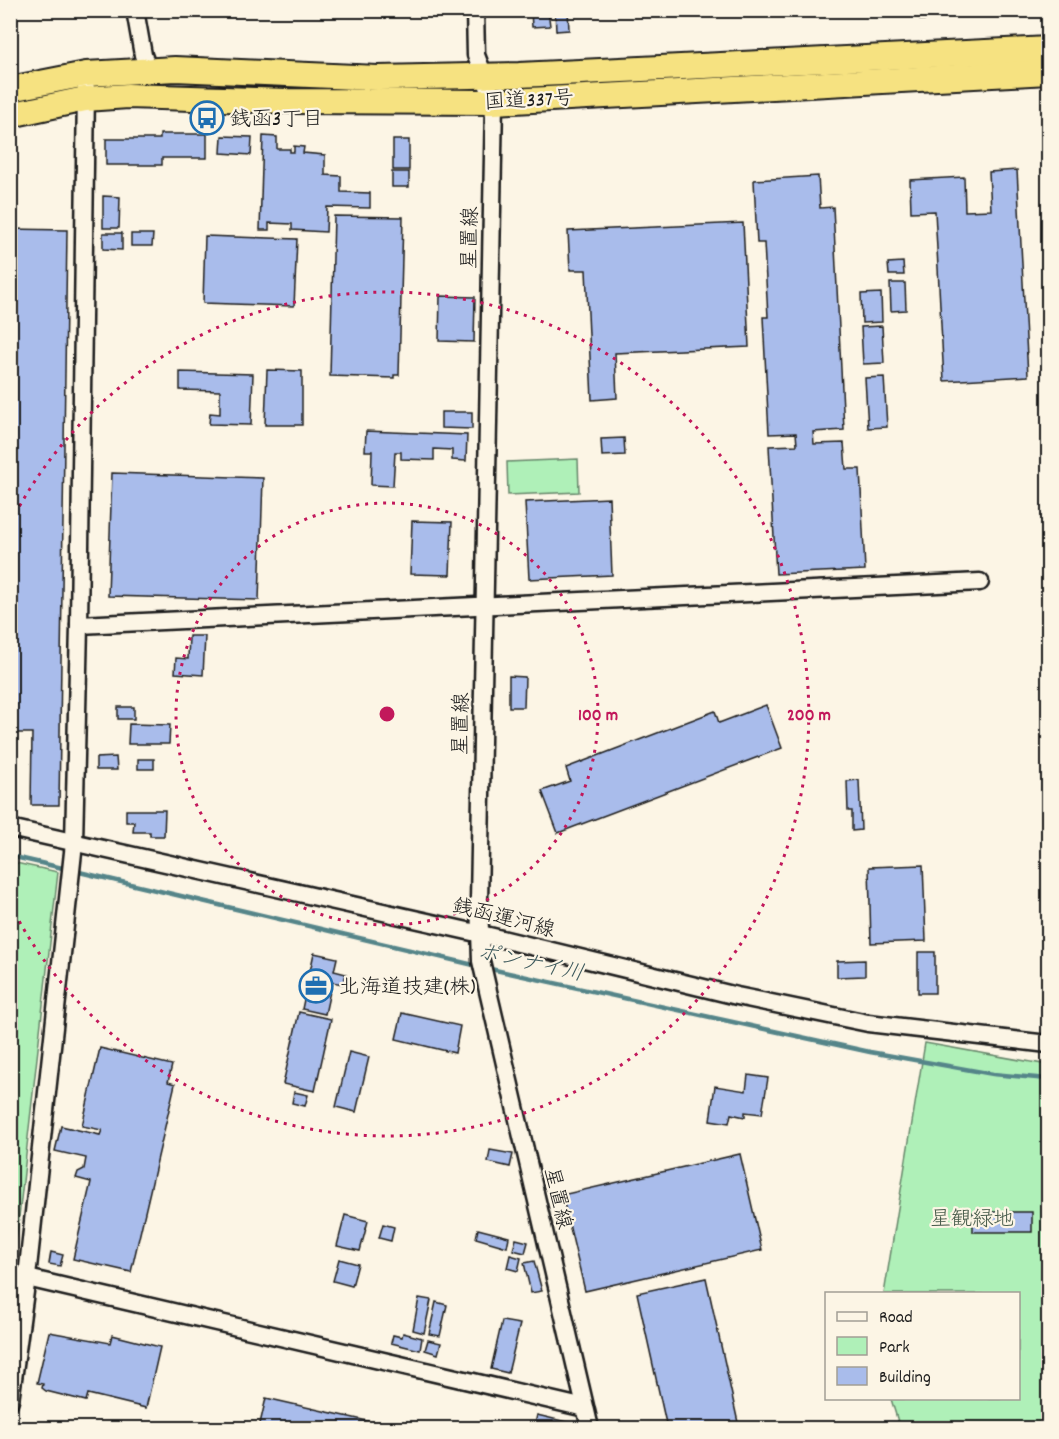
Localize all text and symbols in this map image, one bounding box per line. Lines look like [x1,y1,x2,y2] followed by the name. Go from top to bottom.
[484,85,575,119] street label: 国道337号
[189,100,225,136] bus stop icon: 銭函3丁目
[230,106,323,136] place label: 銭函3丁目
[456,206,488,270] street label: 星置線
[447,692,479,756] street label: 星置線
[377,704,397,724] centre of rings
[578,704,618,729] text: 100 m
[787,704,831,729] text: 200 m
[449,893,558,947] street label: 銭函運河線
[474,938,586,991] water label: ポンナイ川
[298,968,334,1004] office icon: 北海道技建(株)
[339,974,476,1004] place label: 北海道技建(株)
[534,1165,578,1233] street label: 星置線
[930,1206,1014,1236] park label: 星観緑地
[825,1292,1020,1400] legend
[879,1306,913,1331] text: Road
[879,1336,910,1361] text: Park
[879,1366,931,1391] text: Building

